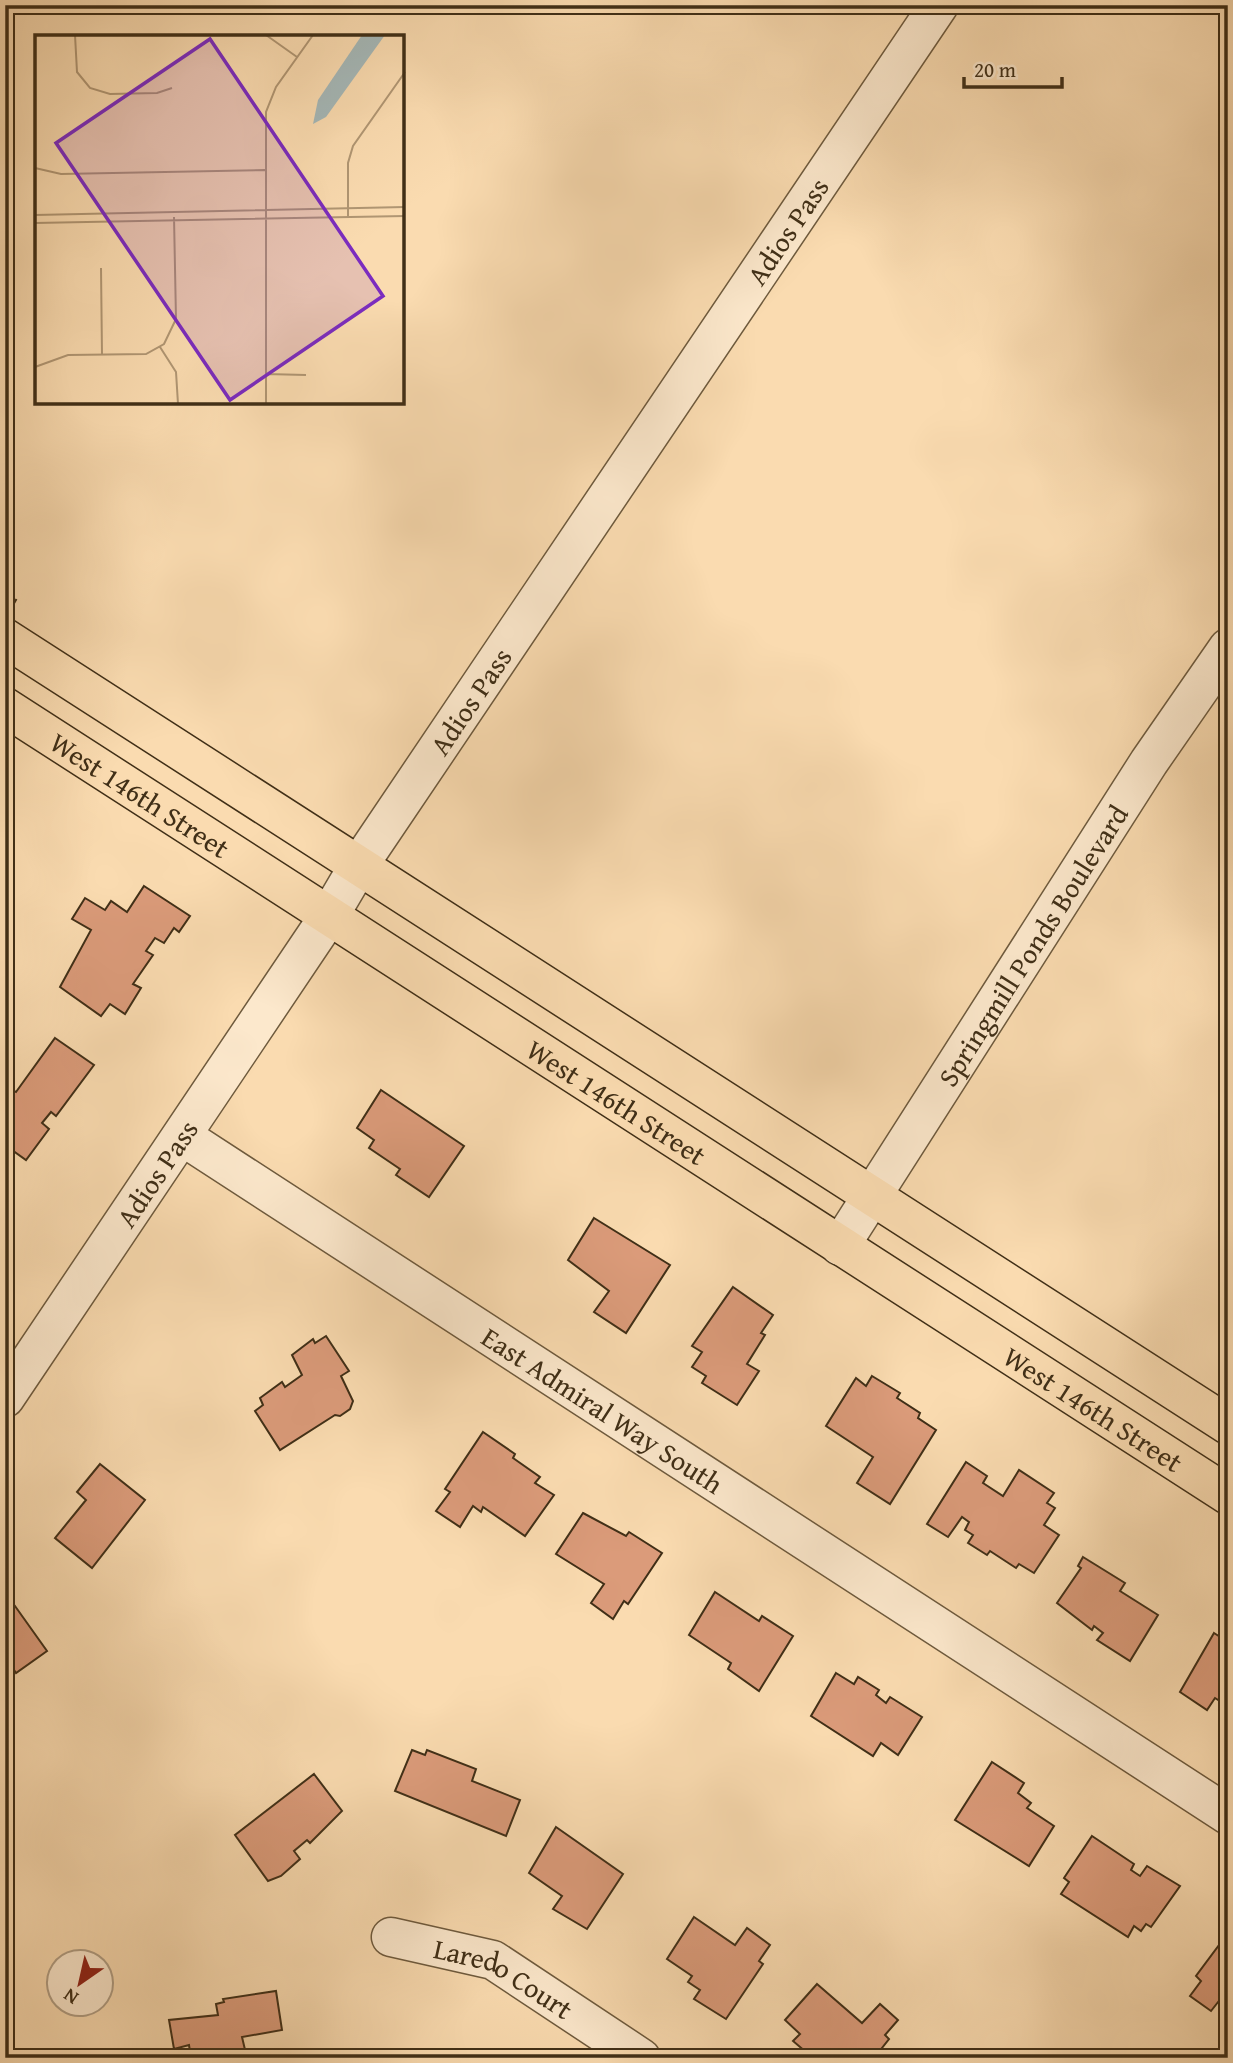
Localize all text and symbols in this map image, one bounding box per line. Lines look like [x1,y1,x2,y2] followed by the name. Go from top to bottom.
[35,35,404,404] inset map
[964,46,1062,90] scale bar
[974,54,1016,85] text: 20 m
[736,169,838,293] street label: Adios Pass
[419,639,521,763] street label: Adios Pass
[43,721,238,867] street label: West 146th Street
[927,796,1137,1094] street label: Springmill Ponds Boulevard
[519,1028,715,1174] street label: West 146th Street
[105,1111,207,1235] street label: Adios Pass
[474,1316,732,1503] street label: East Admiral Way South
[996,1335,1191,1482] street label: West 146th Street
[430,1927,582,2028] street label: Laredo Court
[46,1948,116,2018] north arrow
[57,1982,84,2012] text: N

